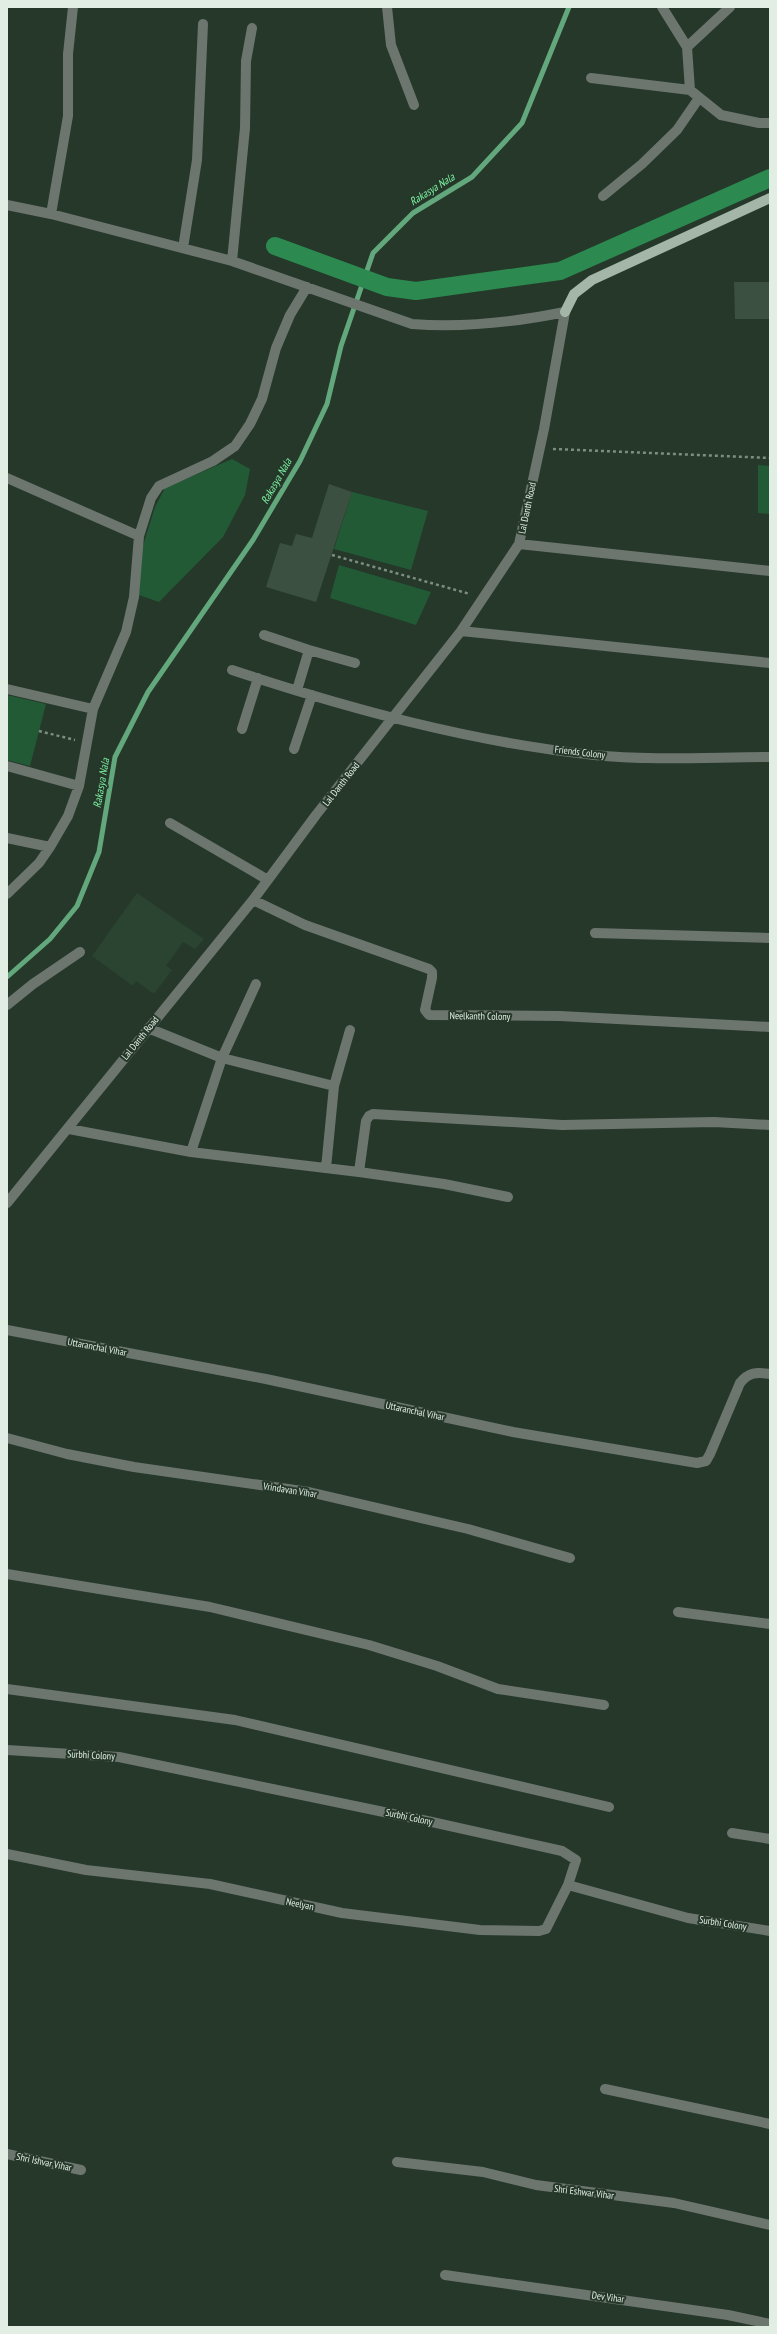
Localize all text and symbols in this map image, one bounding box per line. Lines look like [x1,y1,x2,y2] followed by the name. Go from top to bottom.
[407,169,458,208] water label: Rakasya Nala
[257,455,295,506] water label: Rakasya Nala
[515,481,539,535] street label: Lal Danth Road
[554,742,606,762] street label: Friends Colony
[90,756,112,809] water label: Rakasya Nala
[320,759,362,809] street label: Lal Danth Road
[449,1009,511,1023] street label: Neelkanth Colony
[118,1014,162,1062] street label: Lal Danth Road
[66,1335,128,1359] street label: Uttaranchal Vihar
[384,1398,446,1424] street label: Uttaranchal Vihar
[261,1479,318,1501] street label: Vrindavan Vihar
[67,1747,115,1763] street label: Surbhi Colony
[384,1806,434,1828] street label: Surbhi Colony
[285,1895,315,1913] street label: Neelyan
[698,1913,748,1933] street label: Surbhi Colony
[15,2150,73,2174] street label: Shri Ishvar Vihar
[553,2182,615,2202] street label: Shri Eshwar Vihar
[591,2288,625,2306] street label: Dev Vihar

